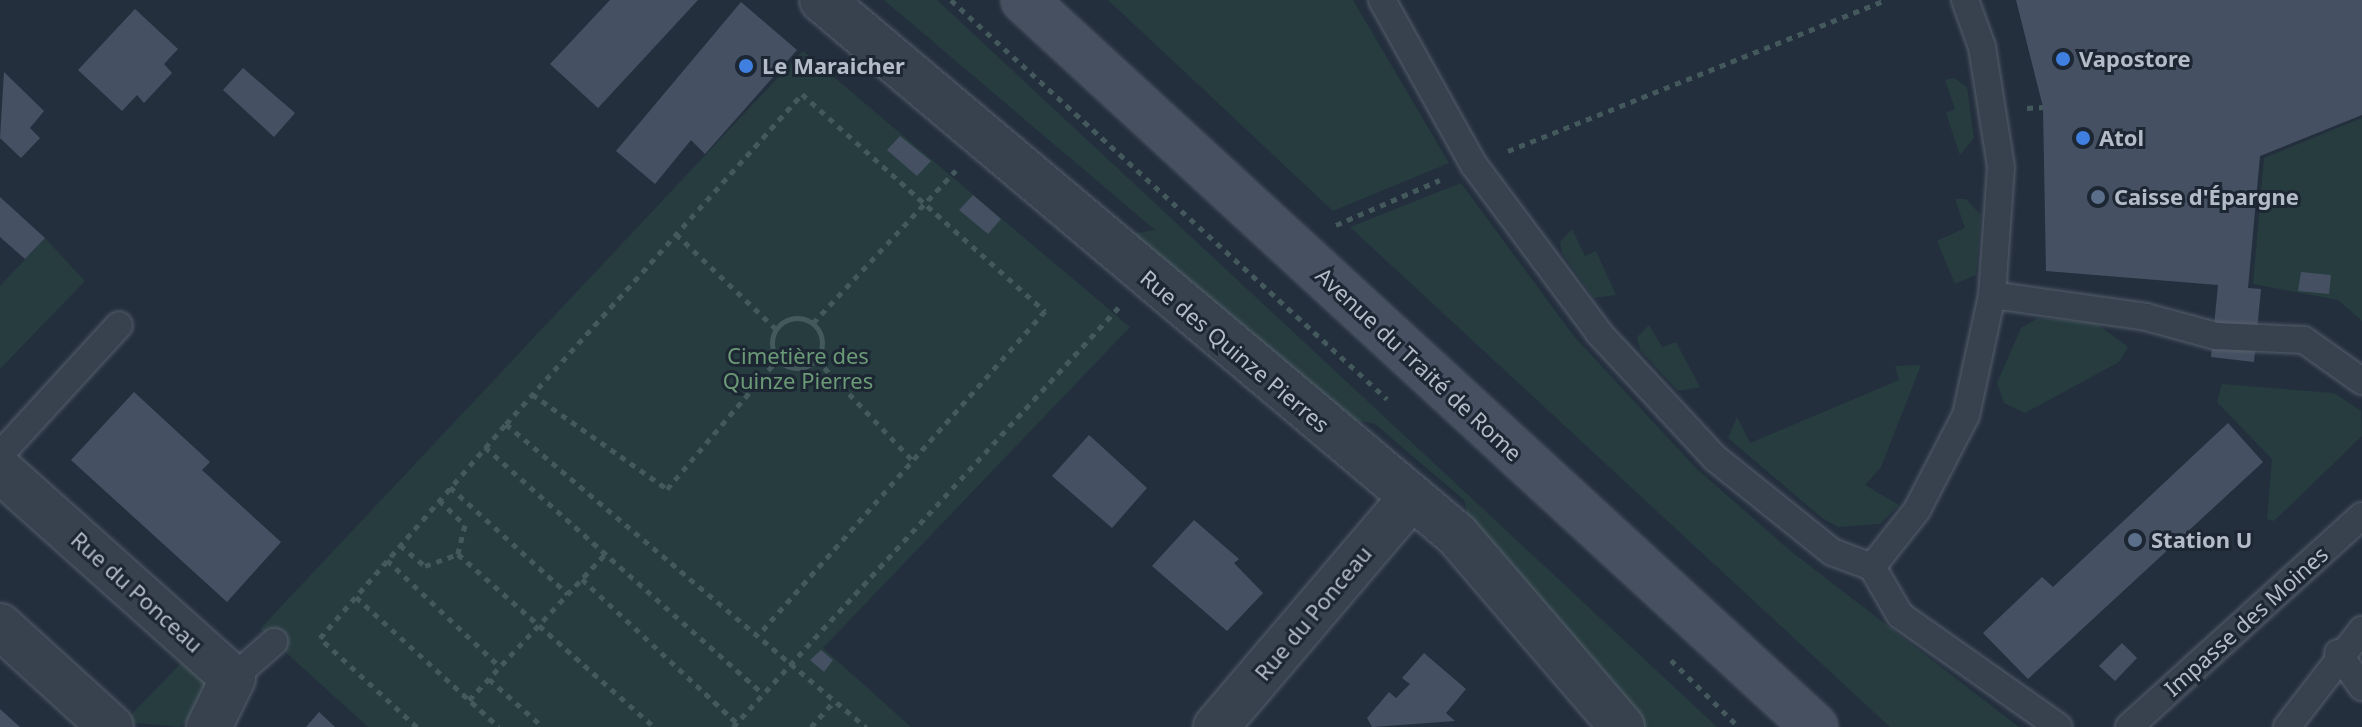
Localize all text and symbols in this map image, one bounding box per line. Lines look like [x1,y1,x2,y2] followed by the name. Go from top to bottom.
[2079,46,2191,72] place label: Vapostore
[2054,50,2072,68] marker: Vapostore
[762,53,905,79] place label: Le Maraicher
[737,57,755,75] marker: Le Maraicher
[2099,125,2144,151] place label: Atol
[2074,129,2092,147] marker: Atol
[2114,184,2299,210] place label: Caisse d'Épargne
[2089,188,2107,206] marker: Caisse d'Épargne
[1311,262,1527,466] street label: Avenue du Traité de Rome
[1135,264,1335,438] street label: Rue des Quinze Pierres
[723,342,873,394] park label: Cimetière des Quinze Pierres
[66,526,208,658] street label: Rue du Ponceau
[2151,527,2252,553] place label: Station U
[2126,531,2144,549] marker: Station U
[1249,540,1377,686] street label: Rue du Ponceau
[2159,541,2333,701] street label: Impasse des Moines

